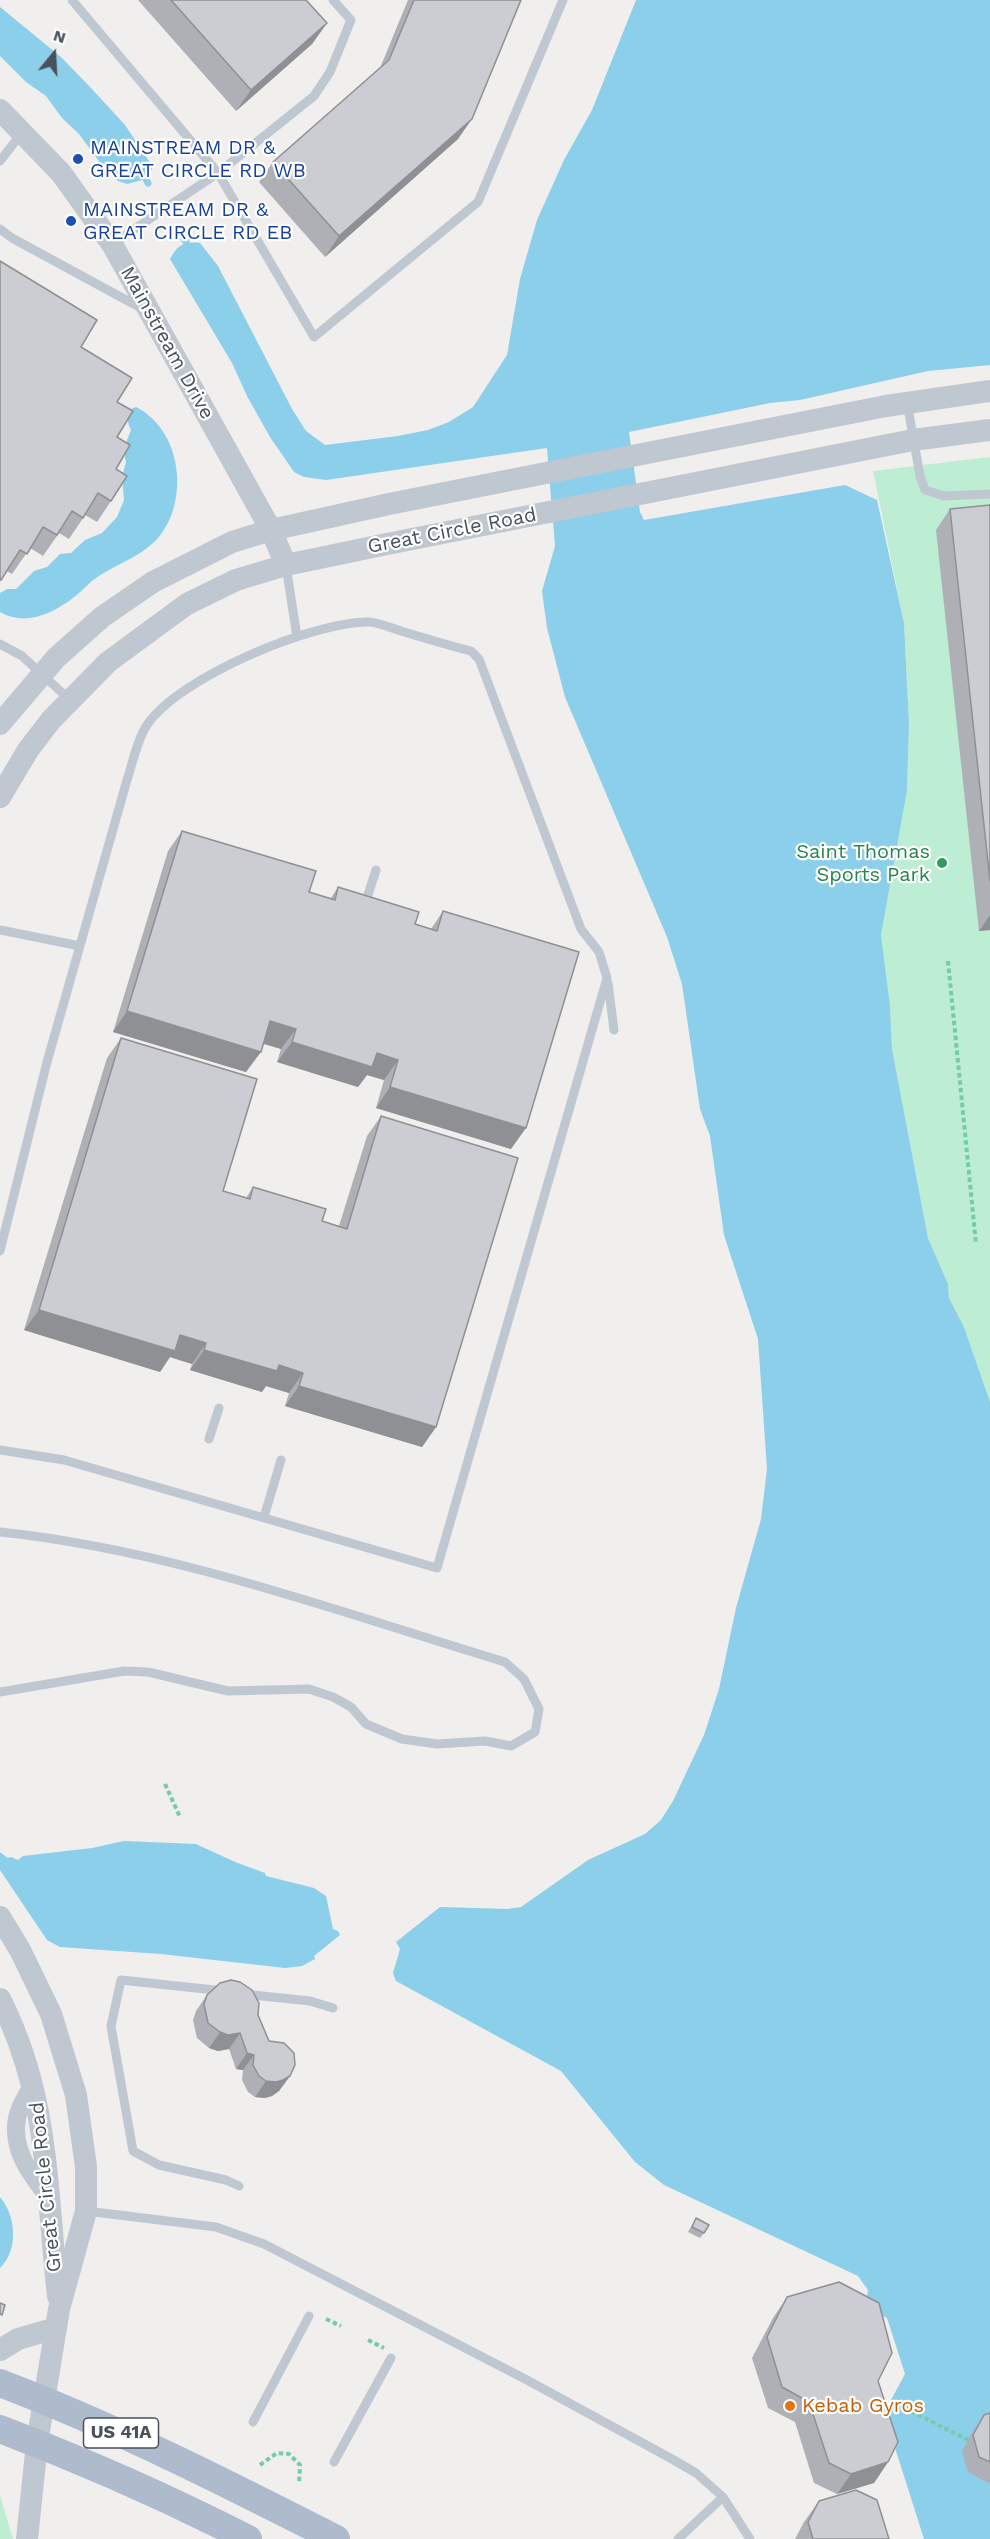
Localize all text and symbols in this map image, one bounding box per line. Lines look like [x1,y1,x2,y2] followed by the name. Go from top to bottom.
[24,24,84,84] north arrow
[51,26,68,47] text: N
[90,136,306,183] place label: MAINSTREAM DR & GREAT CIRCLE RD WB
[71,152,85,166] marker: MAINSTREAM DR & GREAT CIRCLE RD WB
[83,198,292,245] place label: MAINSTREAM DR & GREAT CIRCLE RD EB
[64,214,78,228] marker: MAINSTREAM DR & GREAT CIRCLE RD EB
[115,262,219,424] street label: Mainstream Drive
[366,503,538,559] street label: Great Circle Road
[796,840,930,887] place label: Saint Thomas Sports Park
[935,856,949,870] marker: Saint Thomas Sports Park
[25,2101,67,2273] street label: Great Circle Road
[802,2394,924,2418] place label: Kebab Gyros
[783,2399,797,2413] marker: Kebab Gyros
[84,2418,158,2448] road number: US 41A

